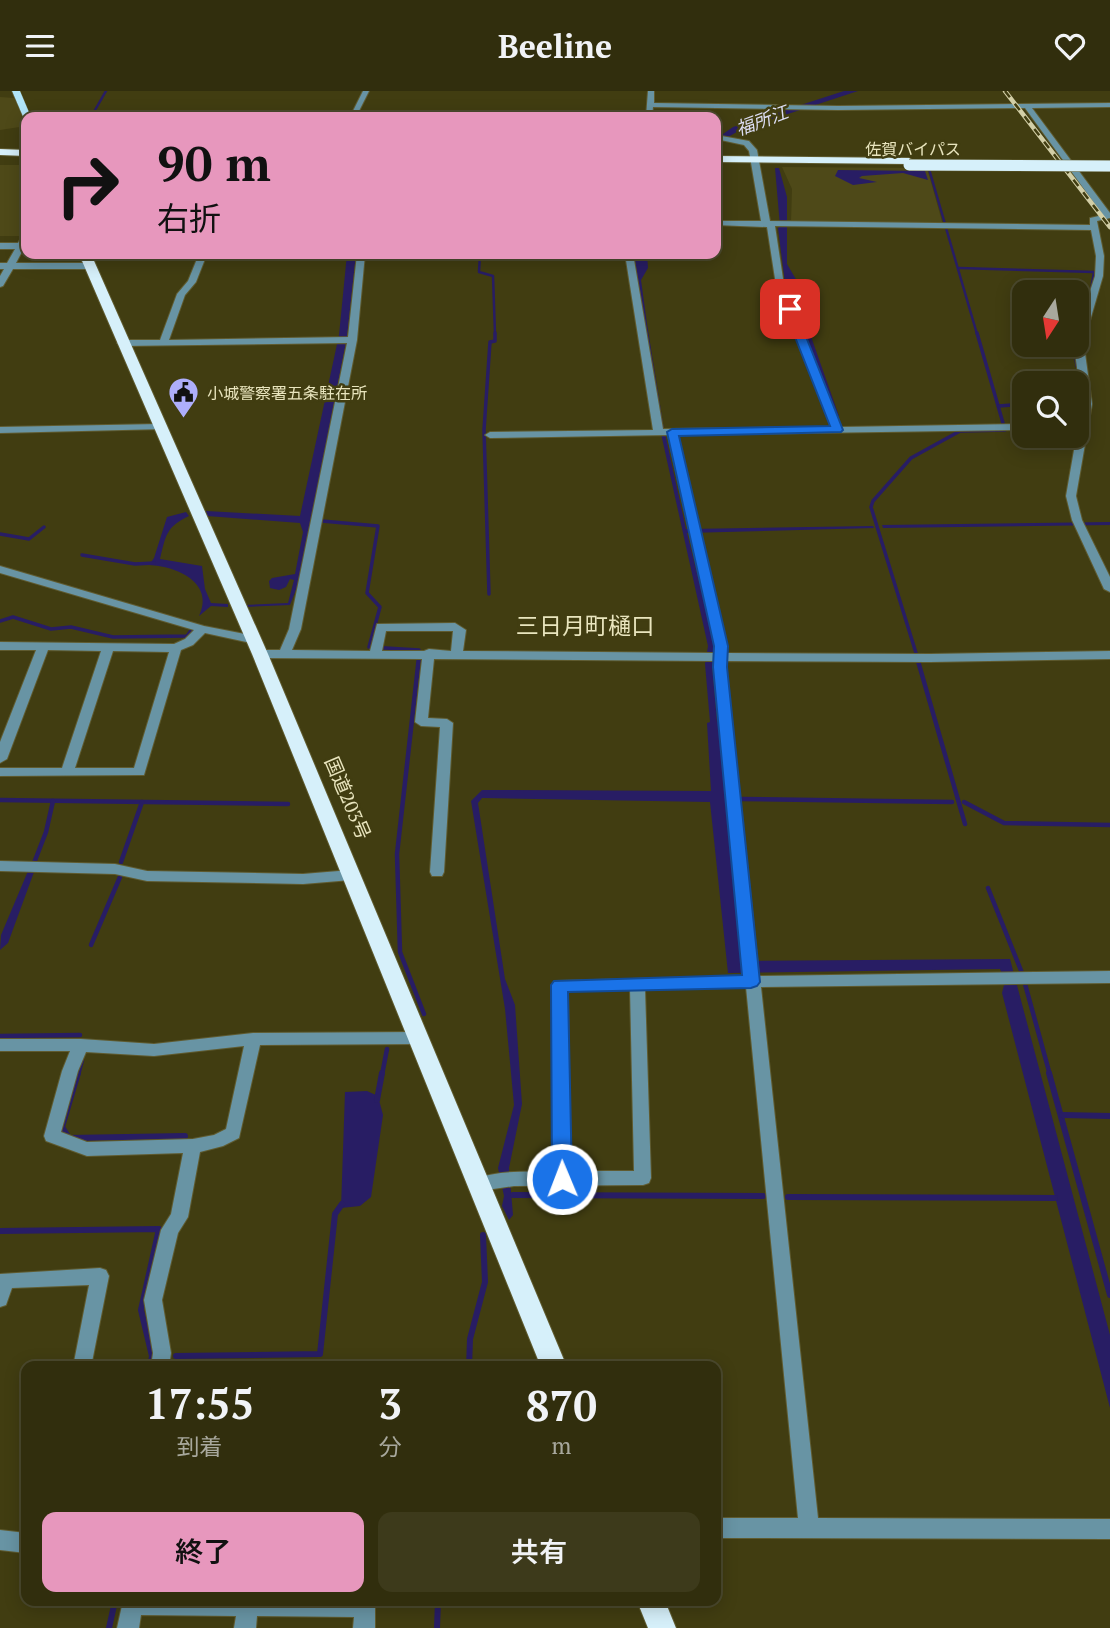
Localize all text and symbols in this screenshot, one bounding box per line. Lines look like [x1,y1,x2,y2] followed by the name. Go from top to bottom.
[498,25,612,67] text: Beeline
[21,27,59,65] icon: menu
[1051,27,1089,65] icon: heart
[732,99,793,141] water label: 福所江
[157,130,271,195] text: 90 m
[865,138,961,160] street label: 佐賀バイパス
[42,140,133,231] icon: right
[157,197,221,239] text: 右折
[760,279,820,339] pin
[1012,280,1088,357] north arrow
[1012,280,1089,448] map controls
[771,290,809,328] icon: arrive
[1012,371,1089,448] button: search
[167,376,201,420] public building icon: 小城警察署五条駐在所
[207,382,367,404] place label: 小城警察署五条駐在所
[516,610,654,641] district label: 三日月町樋口
[320,753,377,843] street label: 国道203号
[525,1142,599,1216] position arrow
[145,1375,254,1431] text: 17:55
[378,1375,402,1431] text: 3
[526,1377,597,1433] text: 870
[552,1430,571,1461] text: m
[177,1431,223,1462] text: 到着
[379,1431,402,1462] text: 分
[42,1512,364,1592] button: 終了
[378,1512,700,1592] button: 共有

